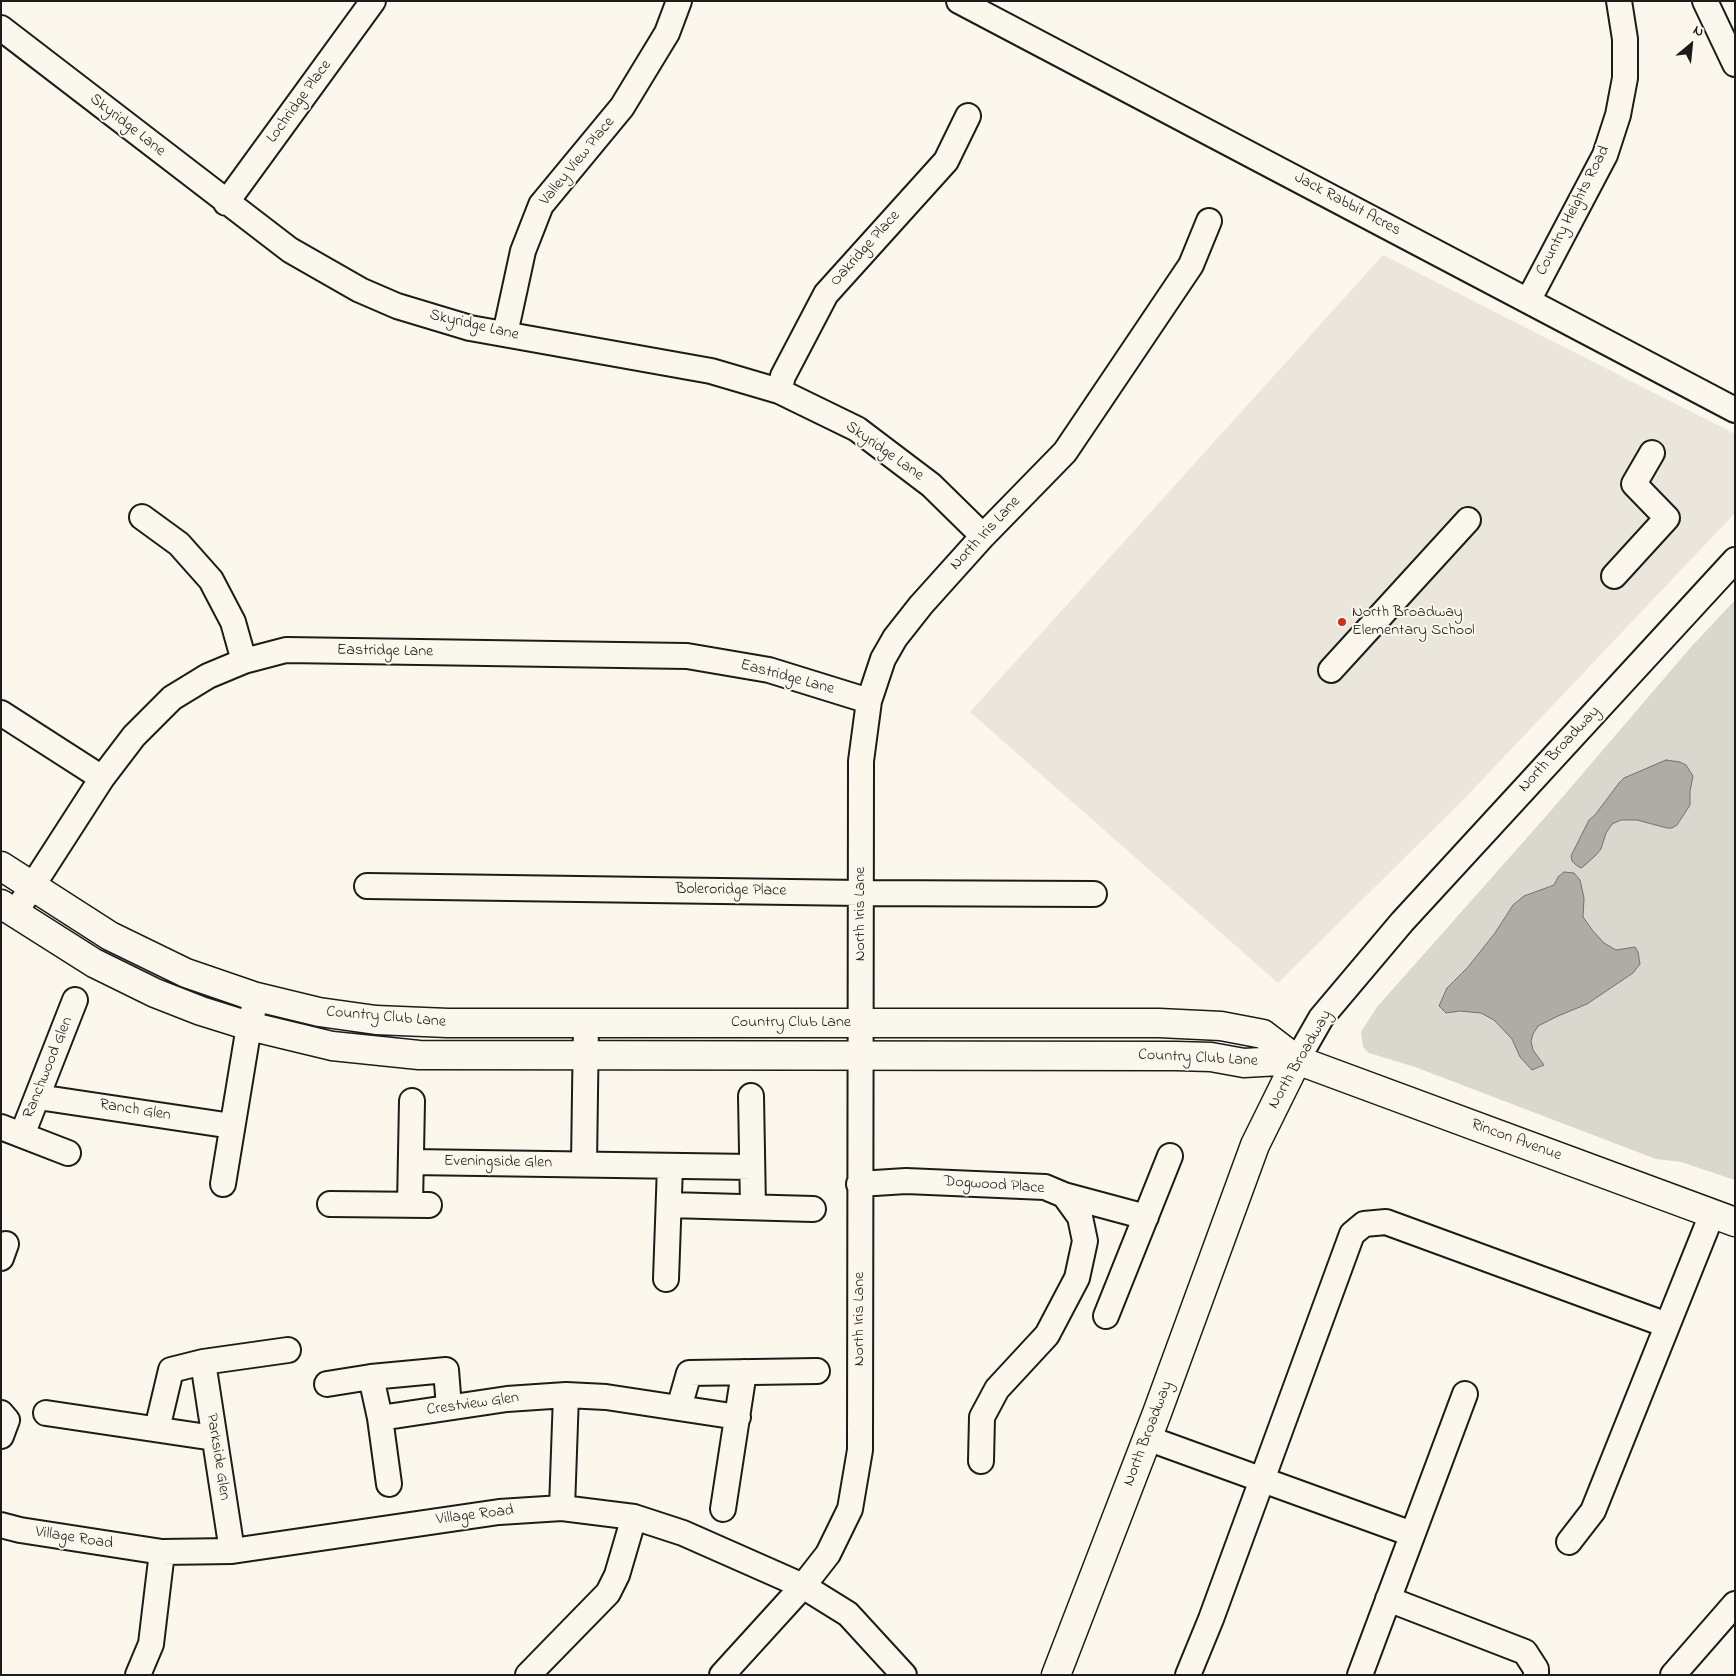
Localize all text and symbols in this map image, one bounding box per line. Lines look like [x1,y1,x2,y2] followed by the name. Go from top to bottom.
[1666,20,1716,70] north arrow
[1689,20,1707,43] text: N
[263,57,337,147] street label: Lochridge Place
[85,90,169,162] street label: Skyridge Lane
[536,114,620,210] street label: Valley View Place
[1533,143,1615,279] street label: Country Heights Road
[1290,169,1404,241] street label: Jack Rabbit Acres
[827,207,905,291] street label: Oakridge Place
[428,306,520,346] street label: Skyridge Lane
[841,418,927,486] street label: Skyridge Lane
[947,493,1025,575] street label: North Iris Lane
[1352,603,1475,641] place label: North Broadway Elementary School
[1336,616,1348,628] marker: North Broadway Elementary School
[337,642,433,662] street label: Eastridge Lane
[738,656,836,700] street label: Eastridge Lane
[1515,703,1605,797] street label: North Broadway
[851,867,871,961] street label: North Iris Lane
[675,880,787,902] street label: Boleroridge Place
[325,1003,447,1033] street label: Country Club Lane
[1265,1007,1337,1113] street label: North Broadway
[731,1013,851,1033] street label: Country Club Lane
[20,1014,78,1122] street label: Ranchwood Glen
[1138,1046,1258,1072] street label: Country Club Lane
[98,1096,172,1126] street label: Ranch Glen
[1468,1116,1564,1166] street label: Rincon Avenue
[444,1152,552,1174] street label: Eveningside Glen
[943,1173,1045,1199] street label: Dogwood Place
[850,1272,870,1366] street label: North Iris Lane
[1120,1379,1178,1489] street label: North Broadway
[426,1389,520,1421] street label: Crestview Glen
[201,1412,233,1502] street label: Parkside Glen
[435,1502,515,1530] street label: Village Road
[34,1523,114,1555] street label: Village Road

